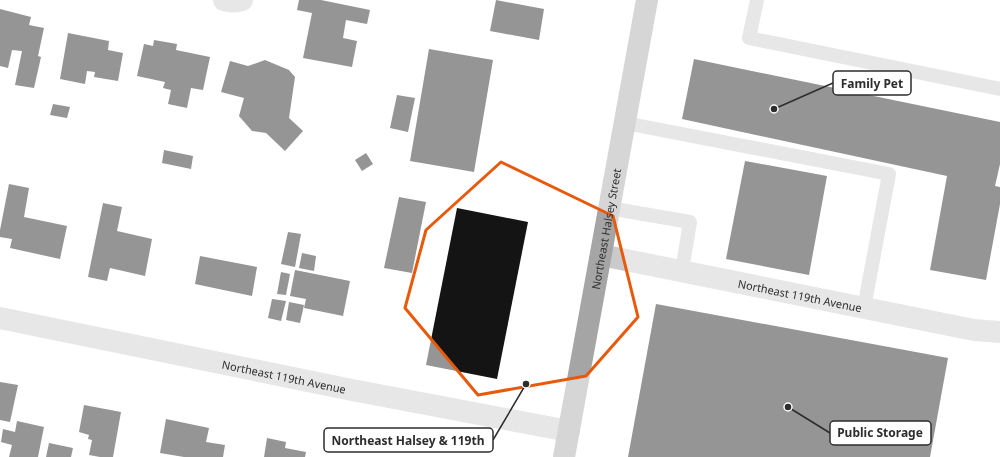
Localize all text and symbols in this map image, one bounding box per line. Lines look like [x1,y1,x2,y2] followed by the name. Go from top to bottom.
[833,71,911,95] callout: Family Pet
[841,75,903,92] text: Family Pet
[587,167,624,290] street label: Northeast Halsey Street
[737,275,863,315] street label: Northeast 119th Avenue
[221,356,347,396] street label: Northeast 119th Avenue
[830,421,931,445] callout: Public Storage
[837,424,923,441] text: Public Storage
[324,428,493,452] callout: Northeast Halsey & 119th
[332,432,484,449] text: Northeast Halsey & 119th

